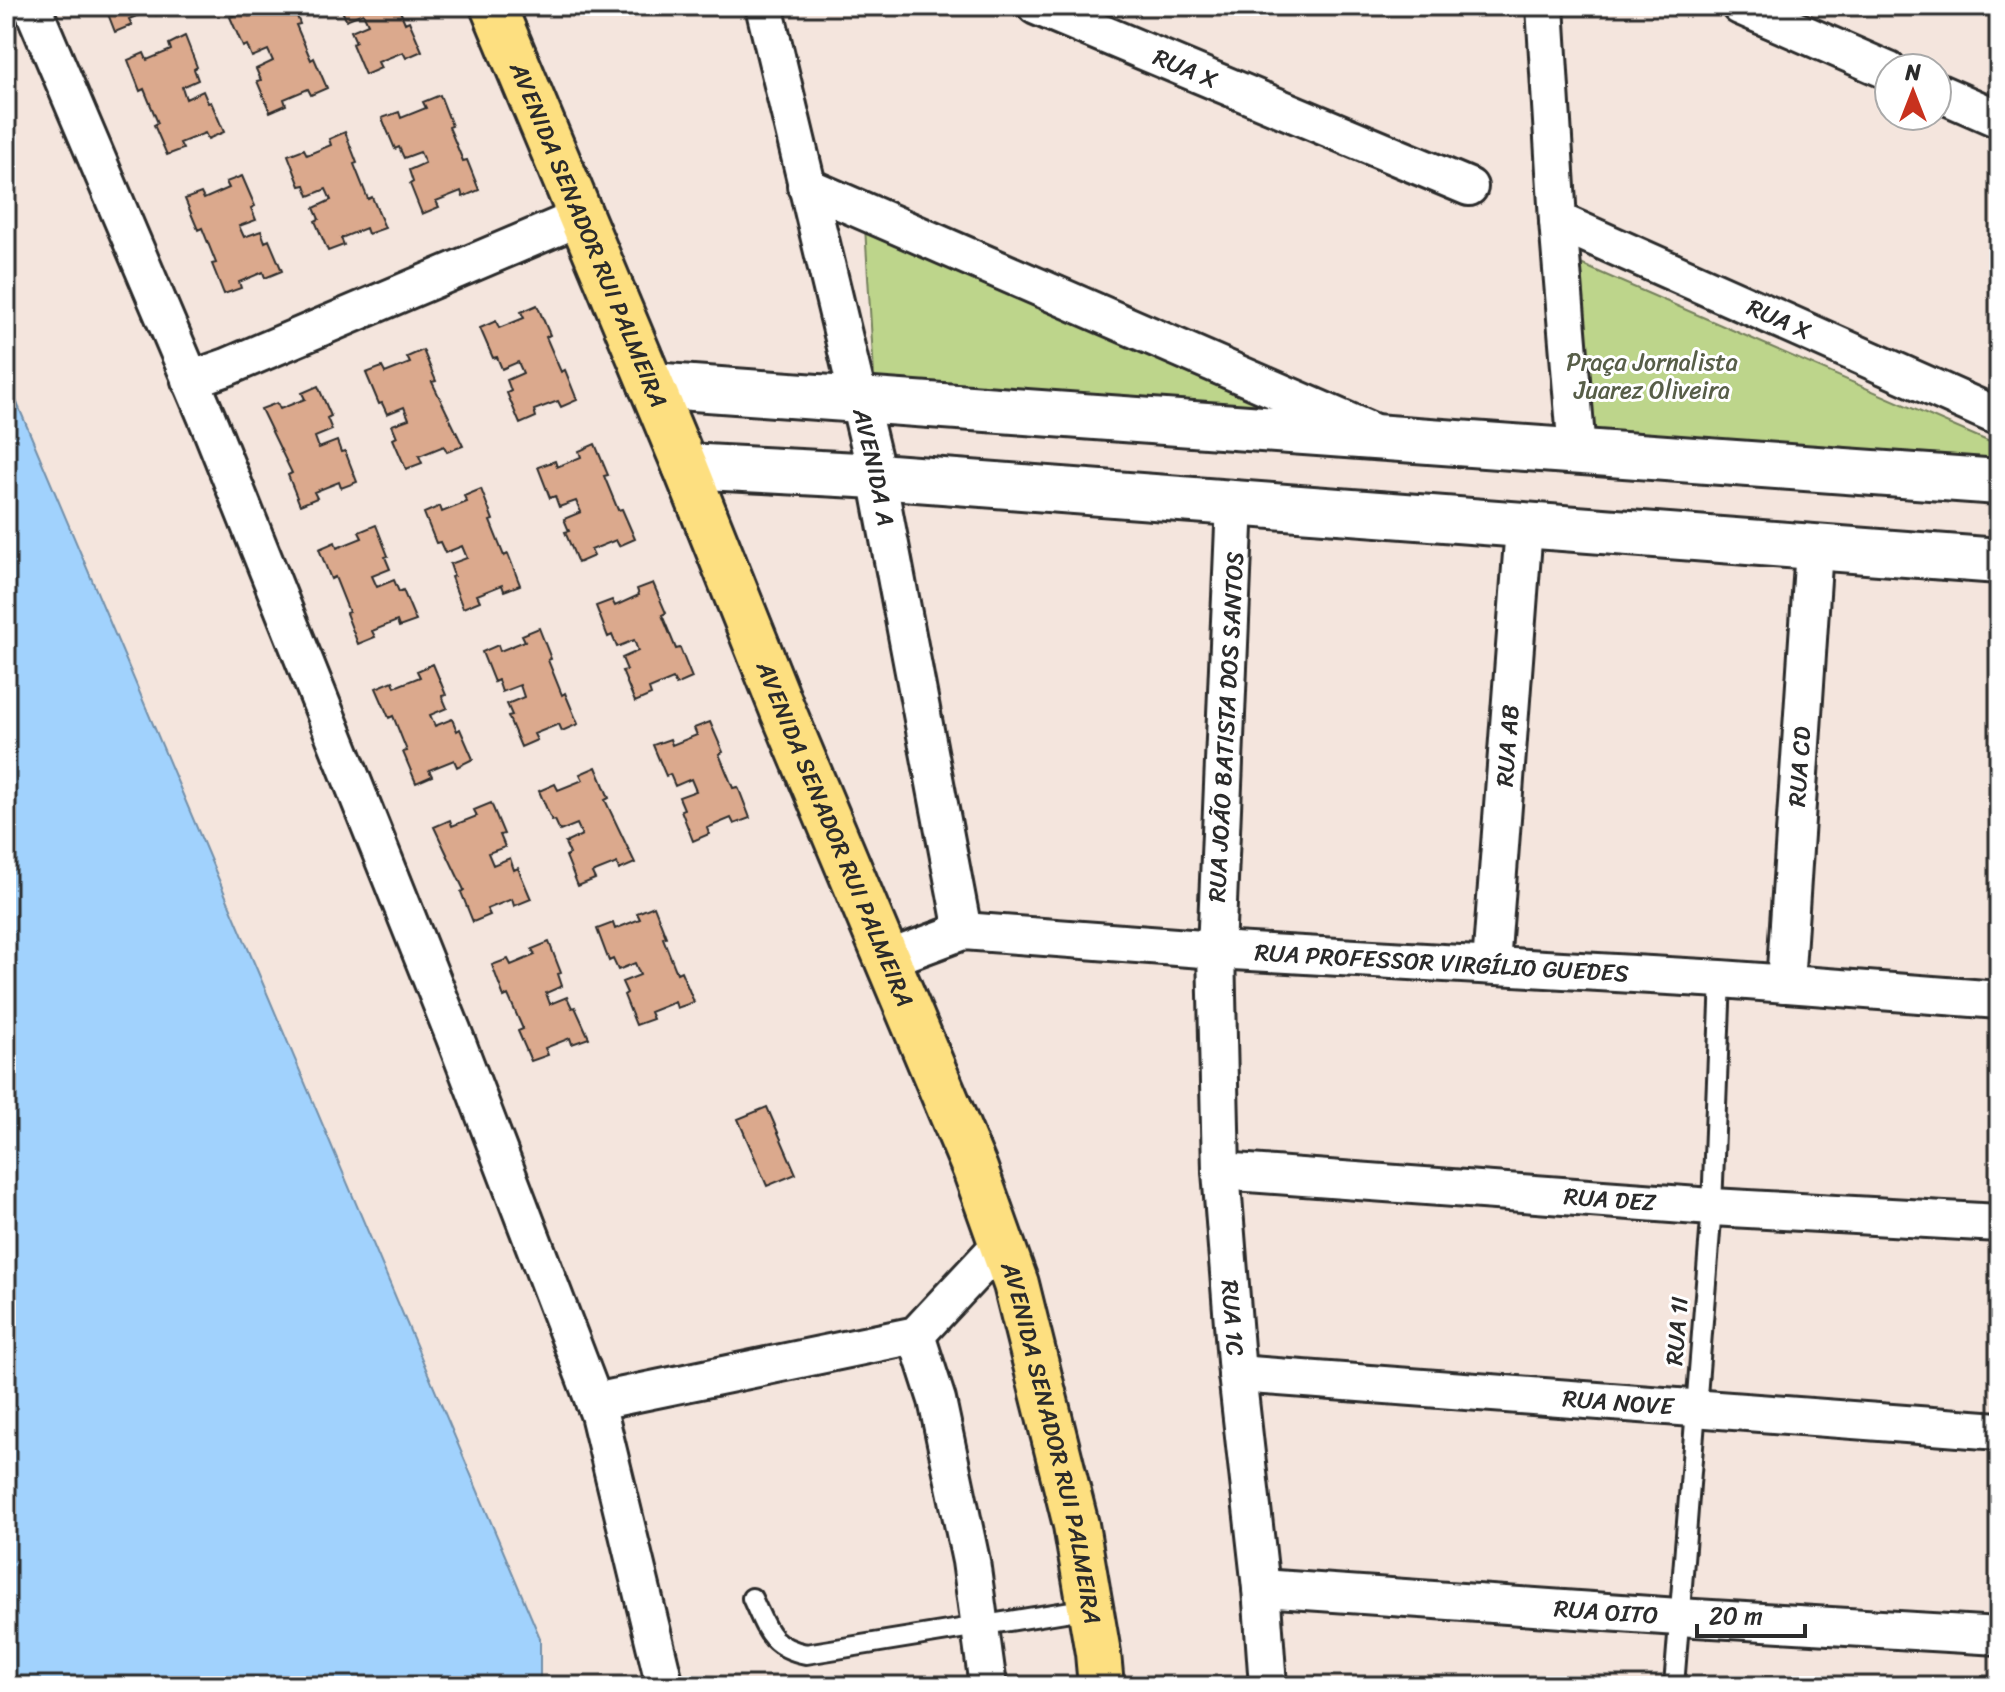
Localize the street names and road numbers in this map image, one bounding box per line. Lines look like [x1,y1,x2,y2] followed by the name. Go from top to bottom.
[1146,36,1225,101] street label: RUA X
[497,54,679,414] street label: AVENIDA SENADOR RUI PALMEIRA
[1740,286,1818,352] street label: RUA X
[840,403,907,529] street label: AVENIDA A
[1196,551,1256,903] street label: RUA JOÃO BATISTA DOS SANTOS
[744,654,926,1014] street label: AVENIDA SENADOR RUI PALMEIRA
[1484,703,1532,788] street label: RUA AB
[1776,725,1823,808] street label: RUA CD
[1253,931,1630,995] street label: RUA PROFESSOR VIRGÍLIO GUEDES
[1562,1175,1658,1224] street label: RUA DEZ
[988,1255,1114,1627] street label: AVENIDA SENADOR RUI PALMEIRA
[1209,1278,1257,1358] street label: RUA 1C
[1653,1295,1701,1367] street label: RUA 1I
[1561,1377,1677,1428] street label: RUA NOVE
[1553,1587,1660,1637] street label: RUA OITO

